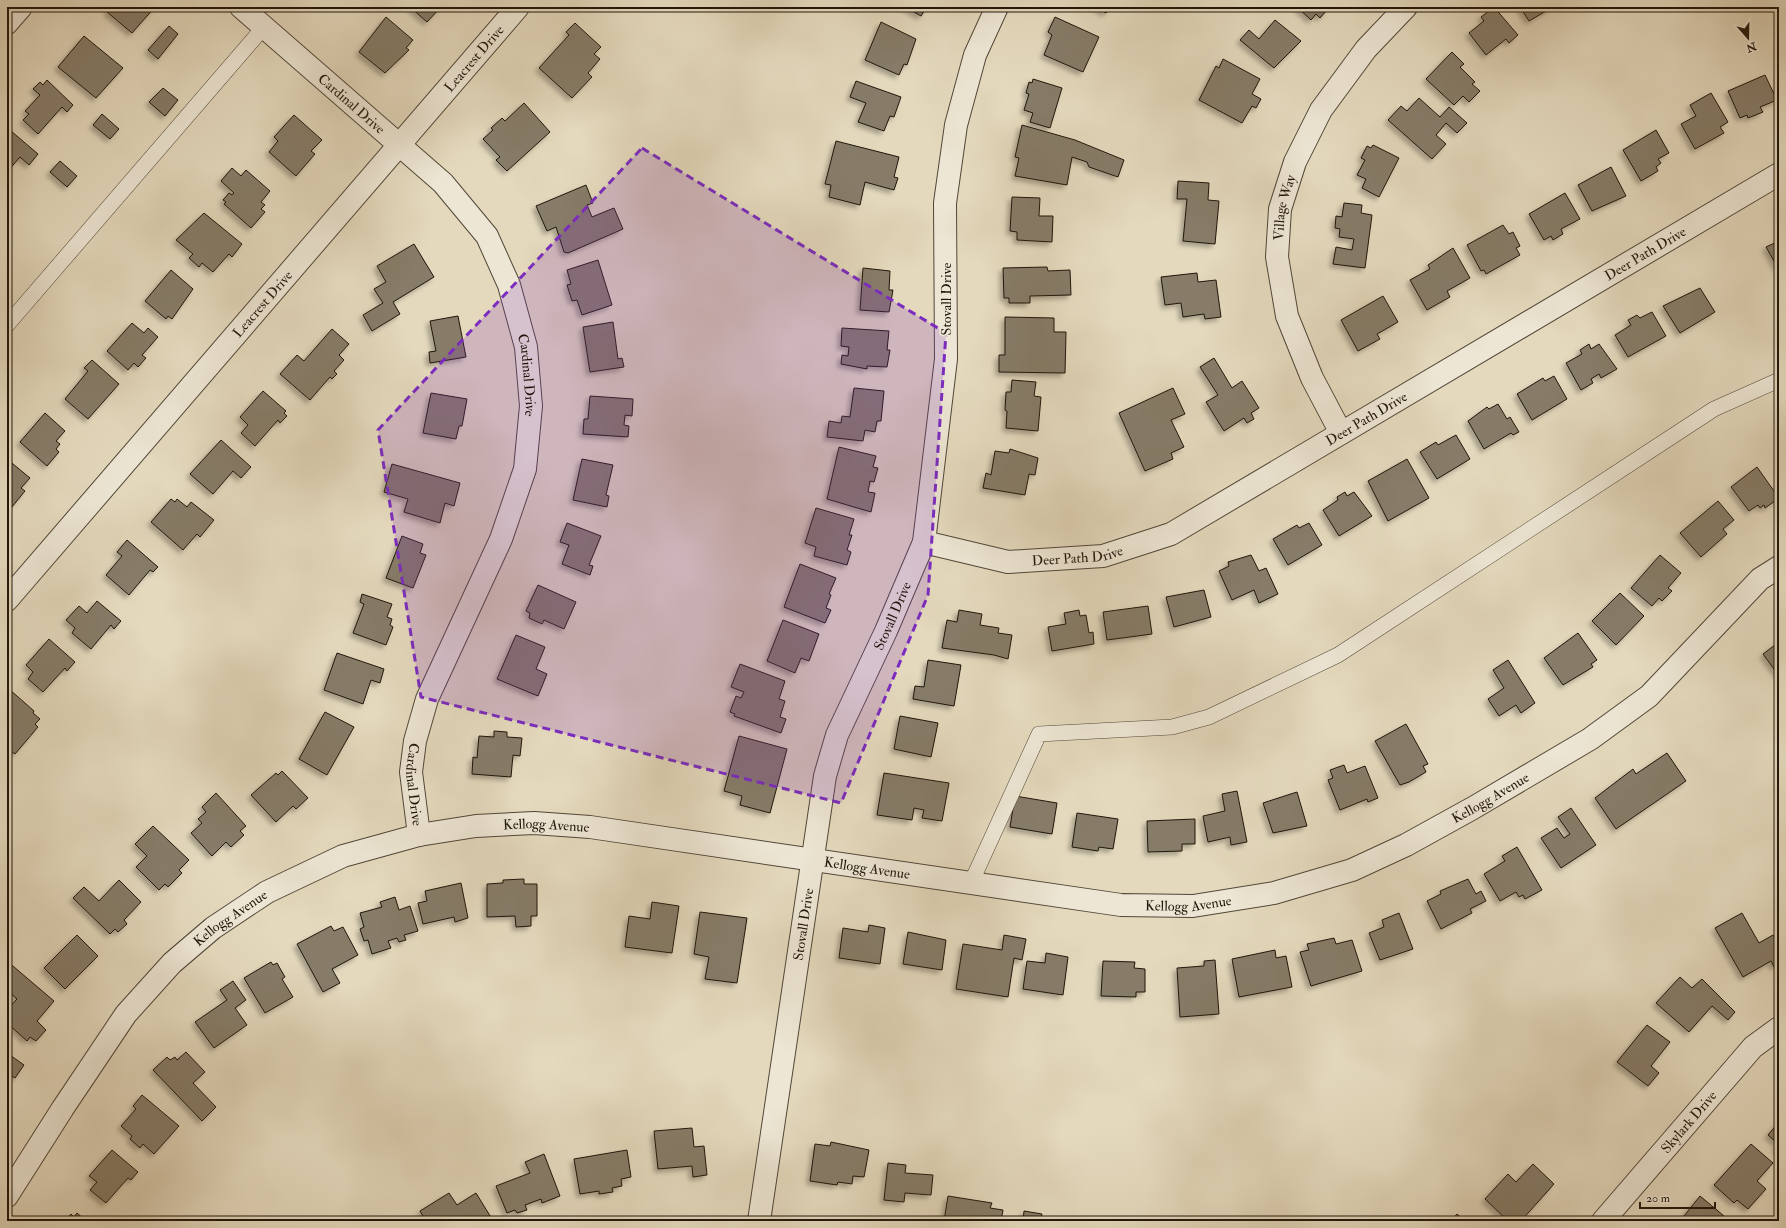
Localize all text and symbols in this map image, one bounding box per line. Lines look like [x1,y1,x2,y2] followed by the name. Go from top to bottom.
[1728,18,1768,58] north arrow
[441,22,508,96] street label: Leacrest Drive
[1743,39,1759,55] text: N
[314,70,389,138] street label: Cardinal Drive
[1270,172,1301,241] street label: Village Way
[1602,223,1689,284] street label: Deer Path Drive
[938,262,955,335] street label: Stovall Drive
[229,267,296,341] street label: Leacrest Drive
[514,332,539,418] street label: Cardinal Drive
[1323,388,1411,449] street label: Deer Path Drive
[1031,542,1125,569] street label: Deer Path Drive
[870,579,915,653] street label: Stovall Drive
[402,742,426,827] street label: Cardinal Drive
[1449,769,1532,827] street label: Kellogg Avenue
[503,815,590,836] street label: Kellogg Avenue
[823,854,911,883] street label: Kellogg Avenue
[190,886,271,950] street label: Kellogg Avenue
[790,887,817,962] street label: Stovall Drive
[1145,892,1233,915] street label: Kellogg Avenue
[1657,1087,1721,1157] street label: Skylark Drive
[1640,1184,1715,1210] scale bar
[1646,1191,1671,1206] text: 20 m

